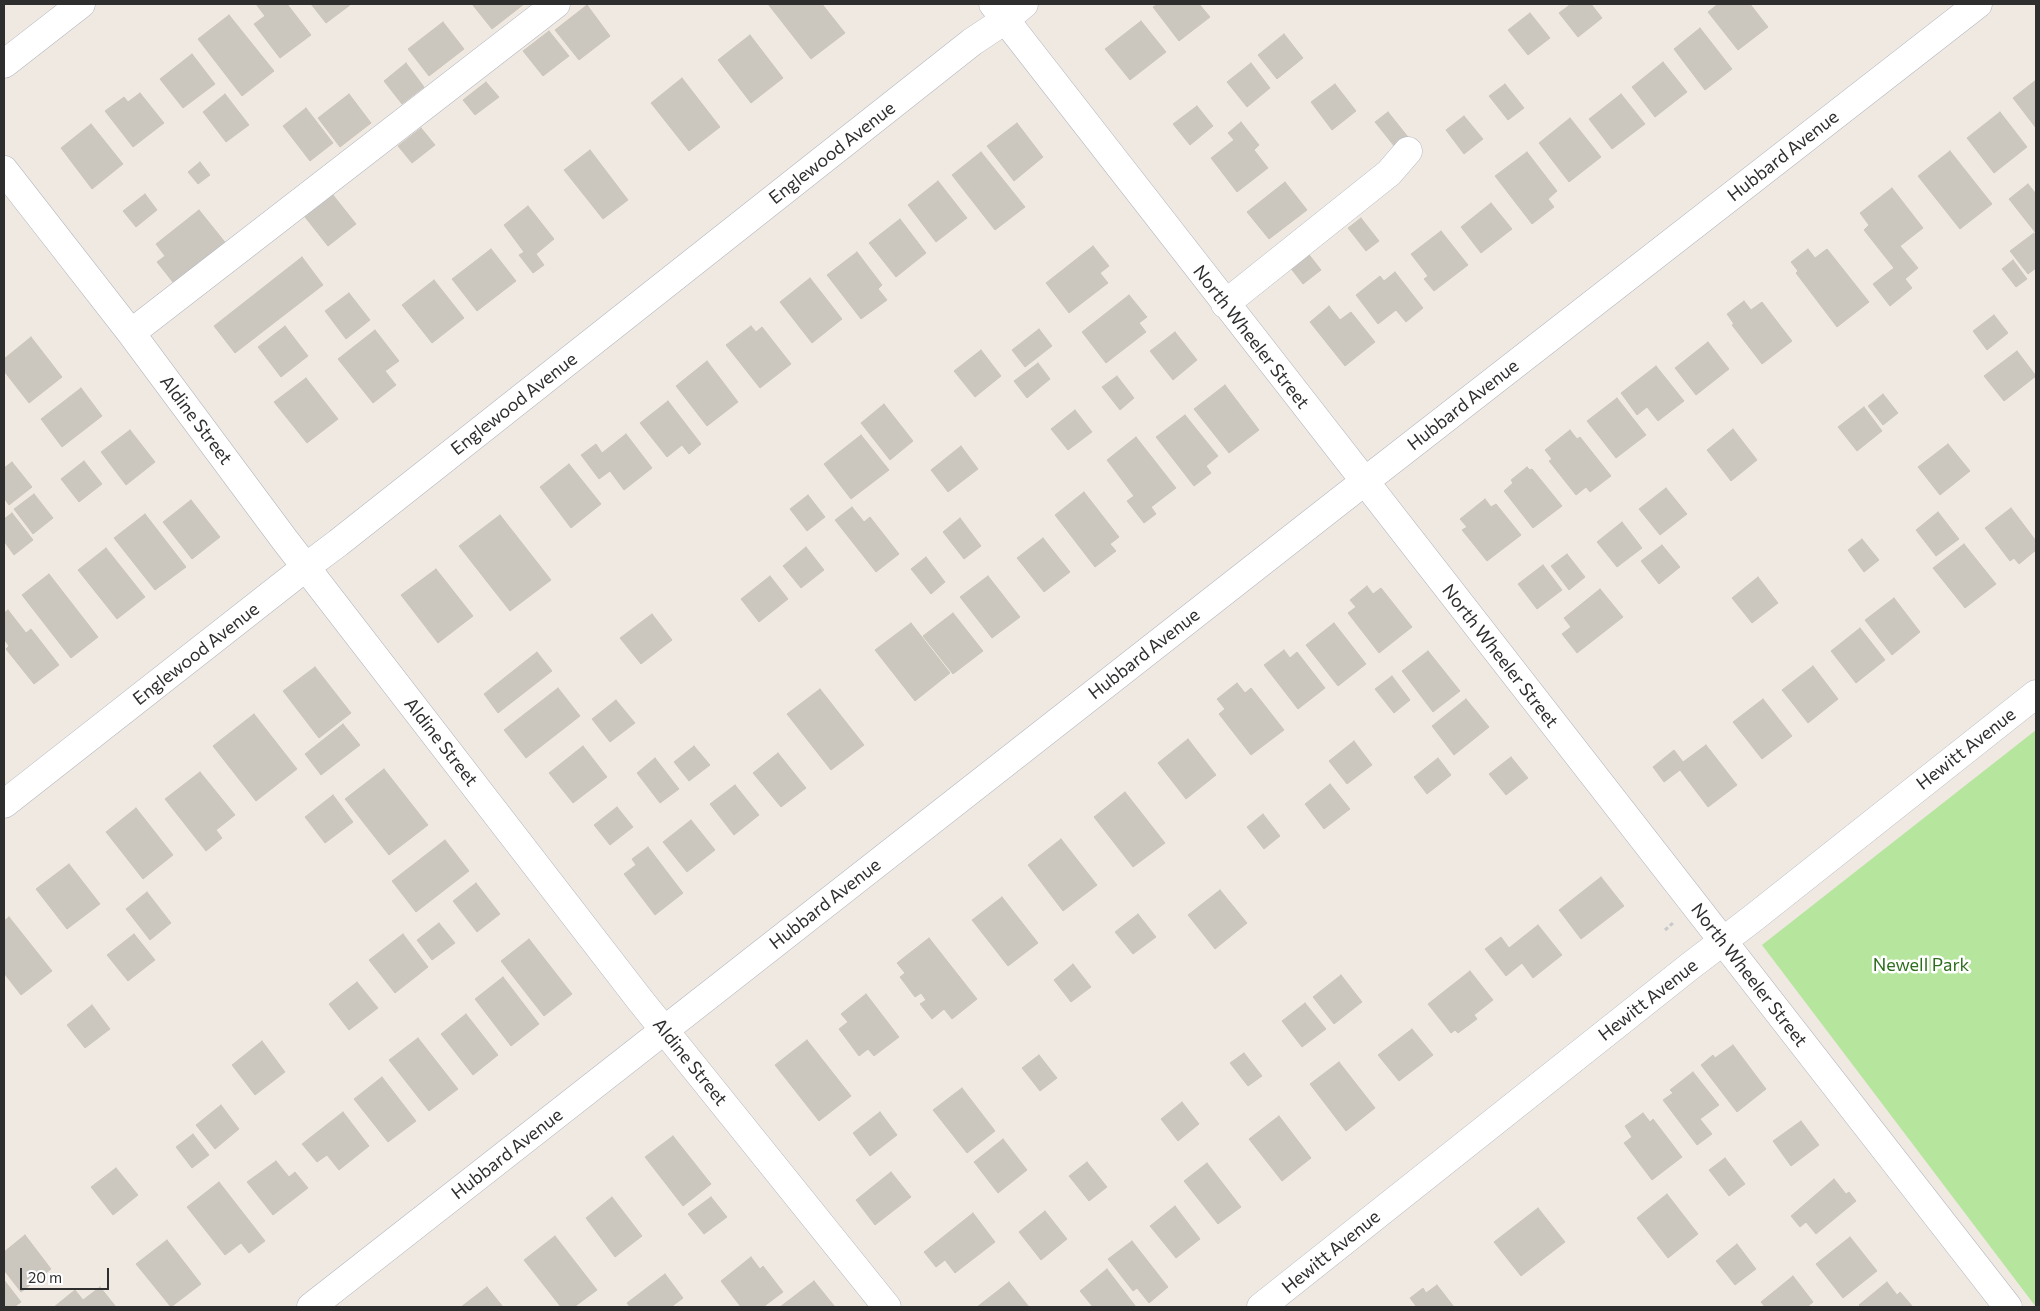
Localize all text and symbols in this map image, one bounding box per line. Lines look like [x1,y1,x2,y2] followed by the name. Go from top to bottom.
[765,97,899,209] street label: Englewood Avenue
[1723,106,1843,206] street label: Hubbard Avenue
[1188,261,1314,413] street label: North Wheeler Street
[447,348,581,460] street label: Englewood Avenue
[1403,355,1523,455] street label: Hubbard Avenue
[155,371,237,469] street label: Aldine Street
[1437,580,1563,732] street label: North Wheeler Street
[129,598,263,710] street label: Englewood Avenue
[1084,604,1204,704] street label: Hubbard Avenue
[400,694,482,790] street label: Aldine Street
[1912,704,2020,794] street label: Hewitt Avenue
[765,854,885,954] street label: Hubbard Avenue
[1686,899,1812,1051] street label: North Wheeler Street
[1873,954,1969,976] park label: Newell Park
[1594,955,1702,1045] street label: Hewitt Avenue
[648,1014,732,1110] street label: Aldine Street
[447,1104,567,1204] street label: Hubbard Avenue
[1278,1206,1384,1298] street label: Hewitt Avenue
[22,1258,111,1290] scale bar
[28,1268,62,1286] text: 20 m

